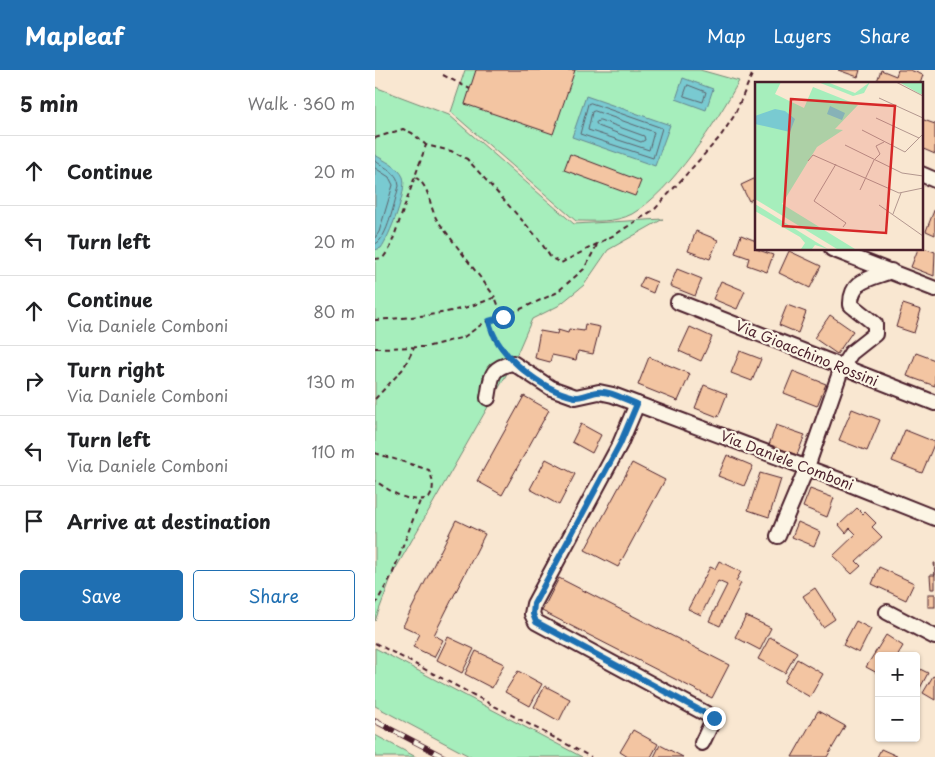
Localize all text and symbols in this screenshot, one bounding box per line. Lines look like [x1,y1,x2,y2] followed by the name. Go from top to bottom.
[25,17,124,53] text: Mapleaf
[707,22,746,49] text: Map
[774,22,831,49] text: Layers
[859,22,910,49] text: Share
[755,82,923,250] inset map
[20,87,78,119] text: 5 min
[248,91,355,115] text: Walk · 360 m
[20,157,48,185] icon: ahead
[67,157,153,185] text: Continue
[314,159,355,183] text: 20 m
[20,227,48,255] icon: left
[67,227,151,255] text: Turn left
[314,229,355,253] text: 20 m
[67,285,153,313] text: Continue
[20,297,48,325] icon: ahead
[313,299,355,323] text: 80 m
[492,306,515,329] route start
[67,313,228,337] text: Via Daniele Comboni
[732,315,882,391] street label: Via Gioacchino Rossini
[67,355,165,383] text: Turn right
[20,367,48,395] icon: right
[307,369,355,393] text: 130 m
[67,383,228,407] text: Via Daniele Comboni
[67,425,151,453] text: Turn left
[717,425,857,495] street label: Via Daniele Comboni
[20,437,48,465] icon: left
[312,439,355,463] text: 110 m
[67,453,228,477] text: Via Daniele Comboni
[20,507,48,535] icon: arrive
[67,507,271,535] text: Arrive at destination
[20,570,183,621] button: Save
[193,570,355,621] button: Share
[875,652,920,742] map controls
[875,652,920,697] button: +
[875,697,920,742] button: −
[703,707,726,730] route end

